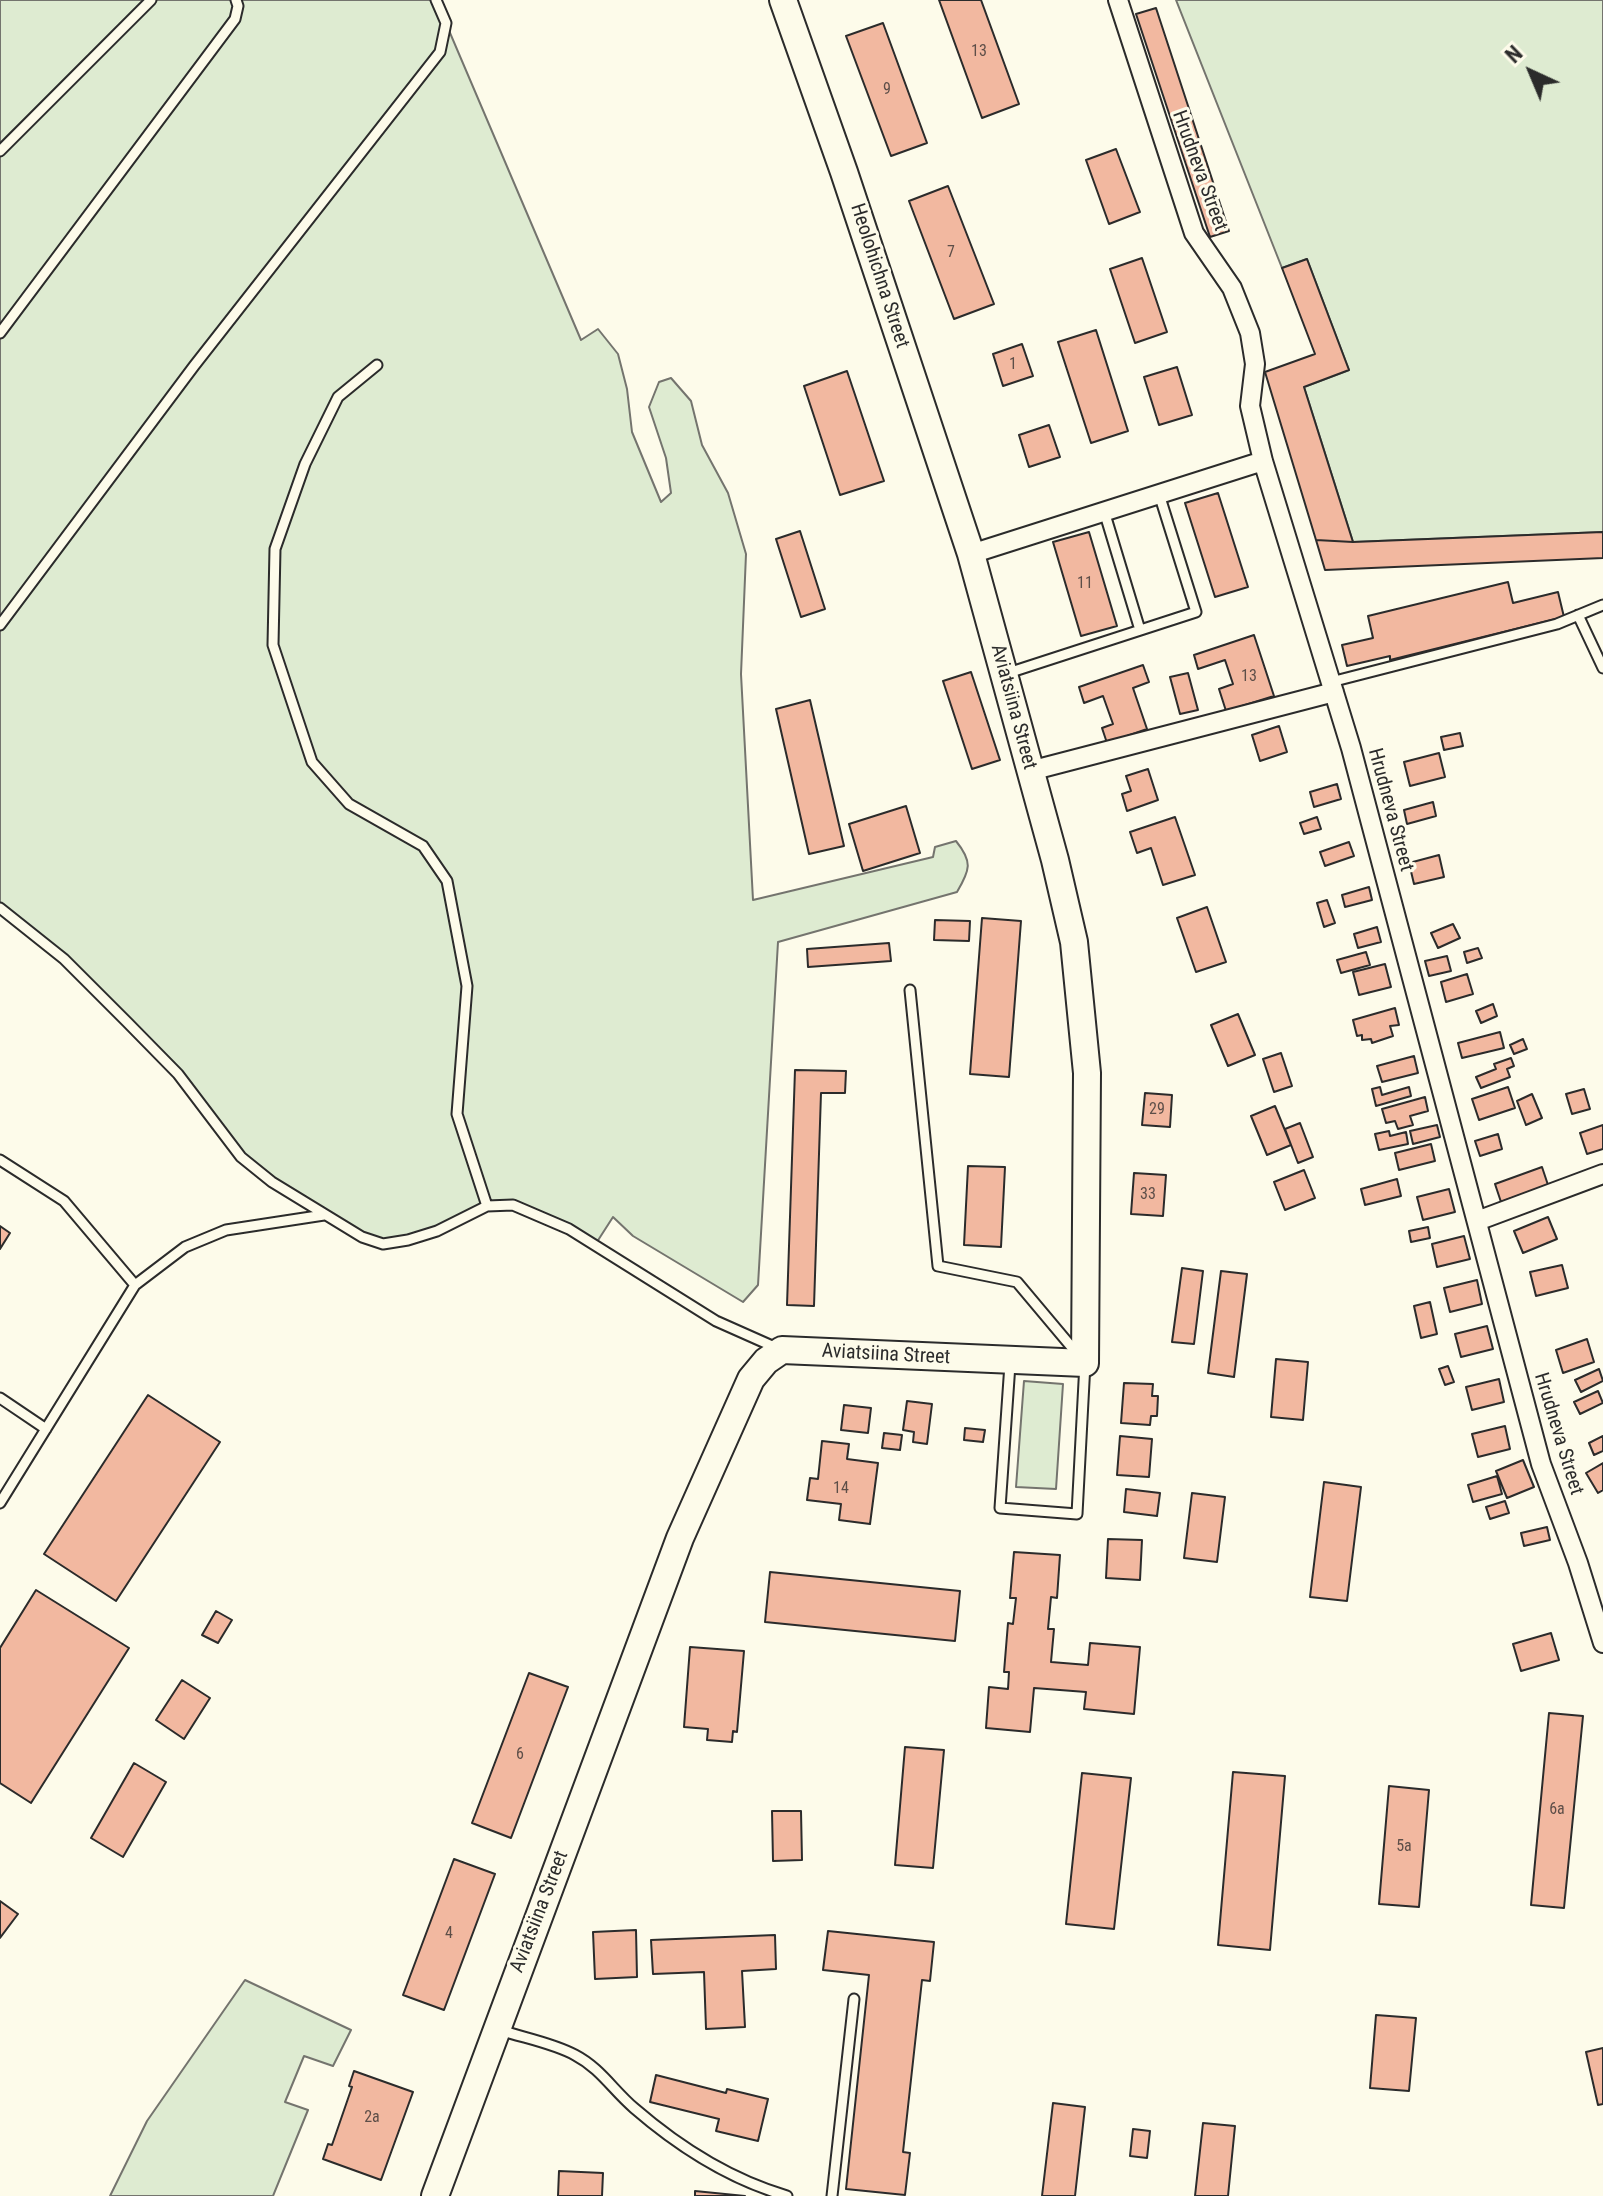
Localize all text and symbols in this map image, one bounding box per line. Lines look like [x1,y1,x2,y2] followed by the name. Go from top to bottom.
[1491,32,1571,112] north arrow
[1500,41,1528,68] text: N
[971,42,987,62] house number: 13
[883,80,891,100] house number: 9
[1166,107,1232,235] street label: Hrudneva Street
[844,201,914,351] street label: Heolohichna Street
[947,243,955,263] house number: 7
[1009,355,1017,375] house number: 1
[1077,574,1093,594] house number: 11
[985,642,1041,772] street label: Aviatsiina Street
[1241,667,1257,687] house number: 13
[1362,746,1418,874] street label: Hrudneva Street
[1149,1100,1165,1120] house number: 29
[1140,1185,1156,1205] house number: 33
[821,1340,951,1370] street label: Aviatsiina Street
[1528,1370,1588,1498] street label: Hrudneva Street
[833,1479,849,1499] house number: 14
[516,1745,524,1765] house number: 6
[1549,1800,1565,1820] house number: 6а
[1396,1837,1412,1857] house number: 5а
[506,1848,574,1976] street label: Aviatsiina Street
[445,1924,453,1944] house number: 4
[364,2108,380,2128] house number: 2а

